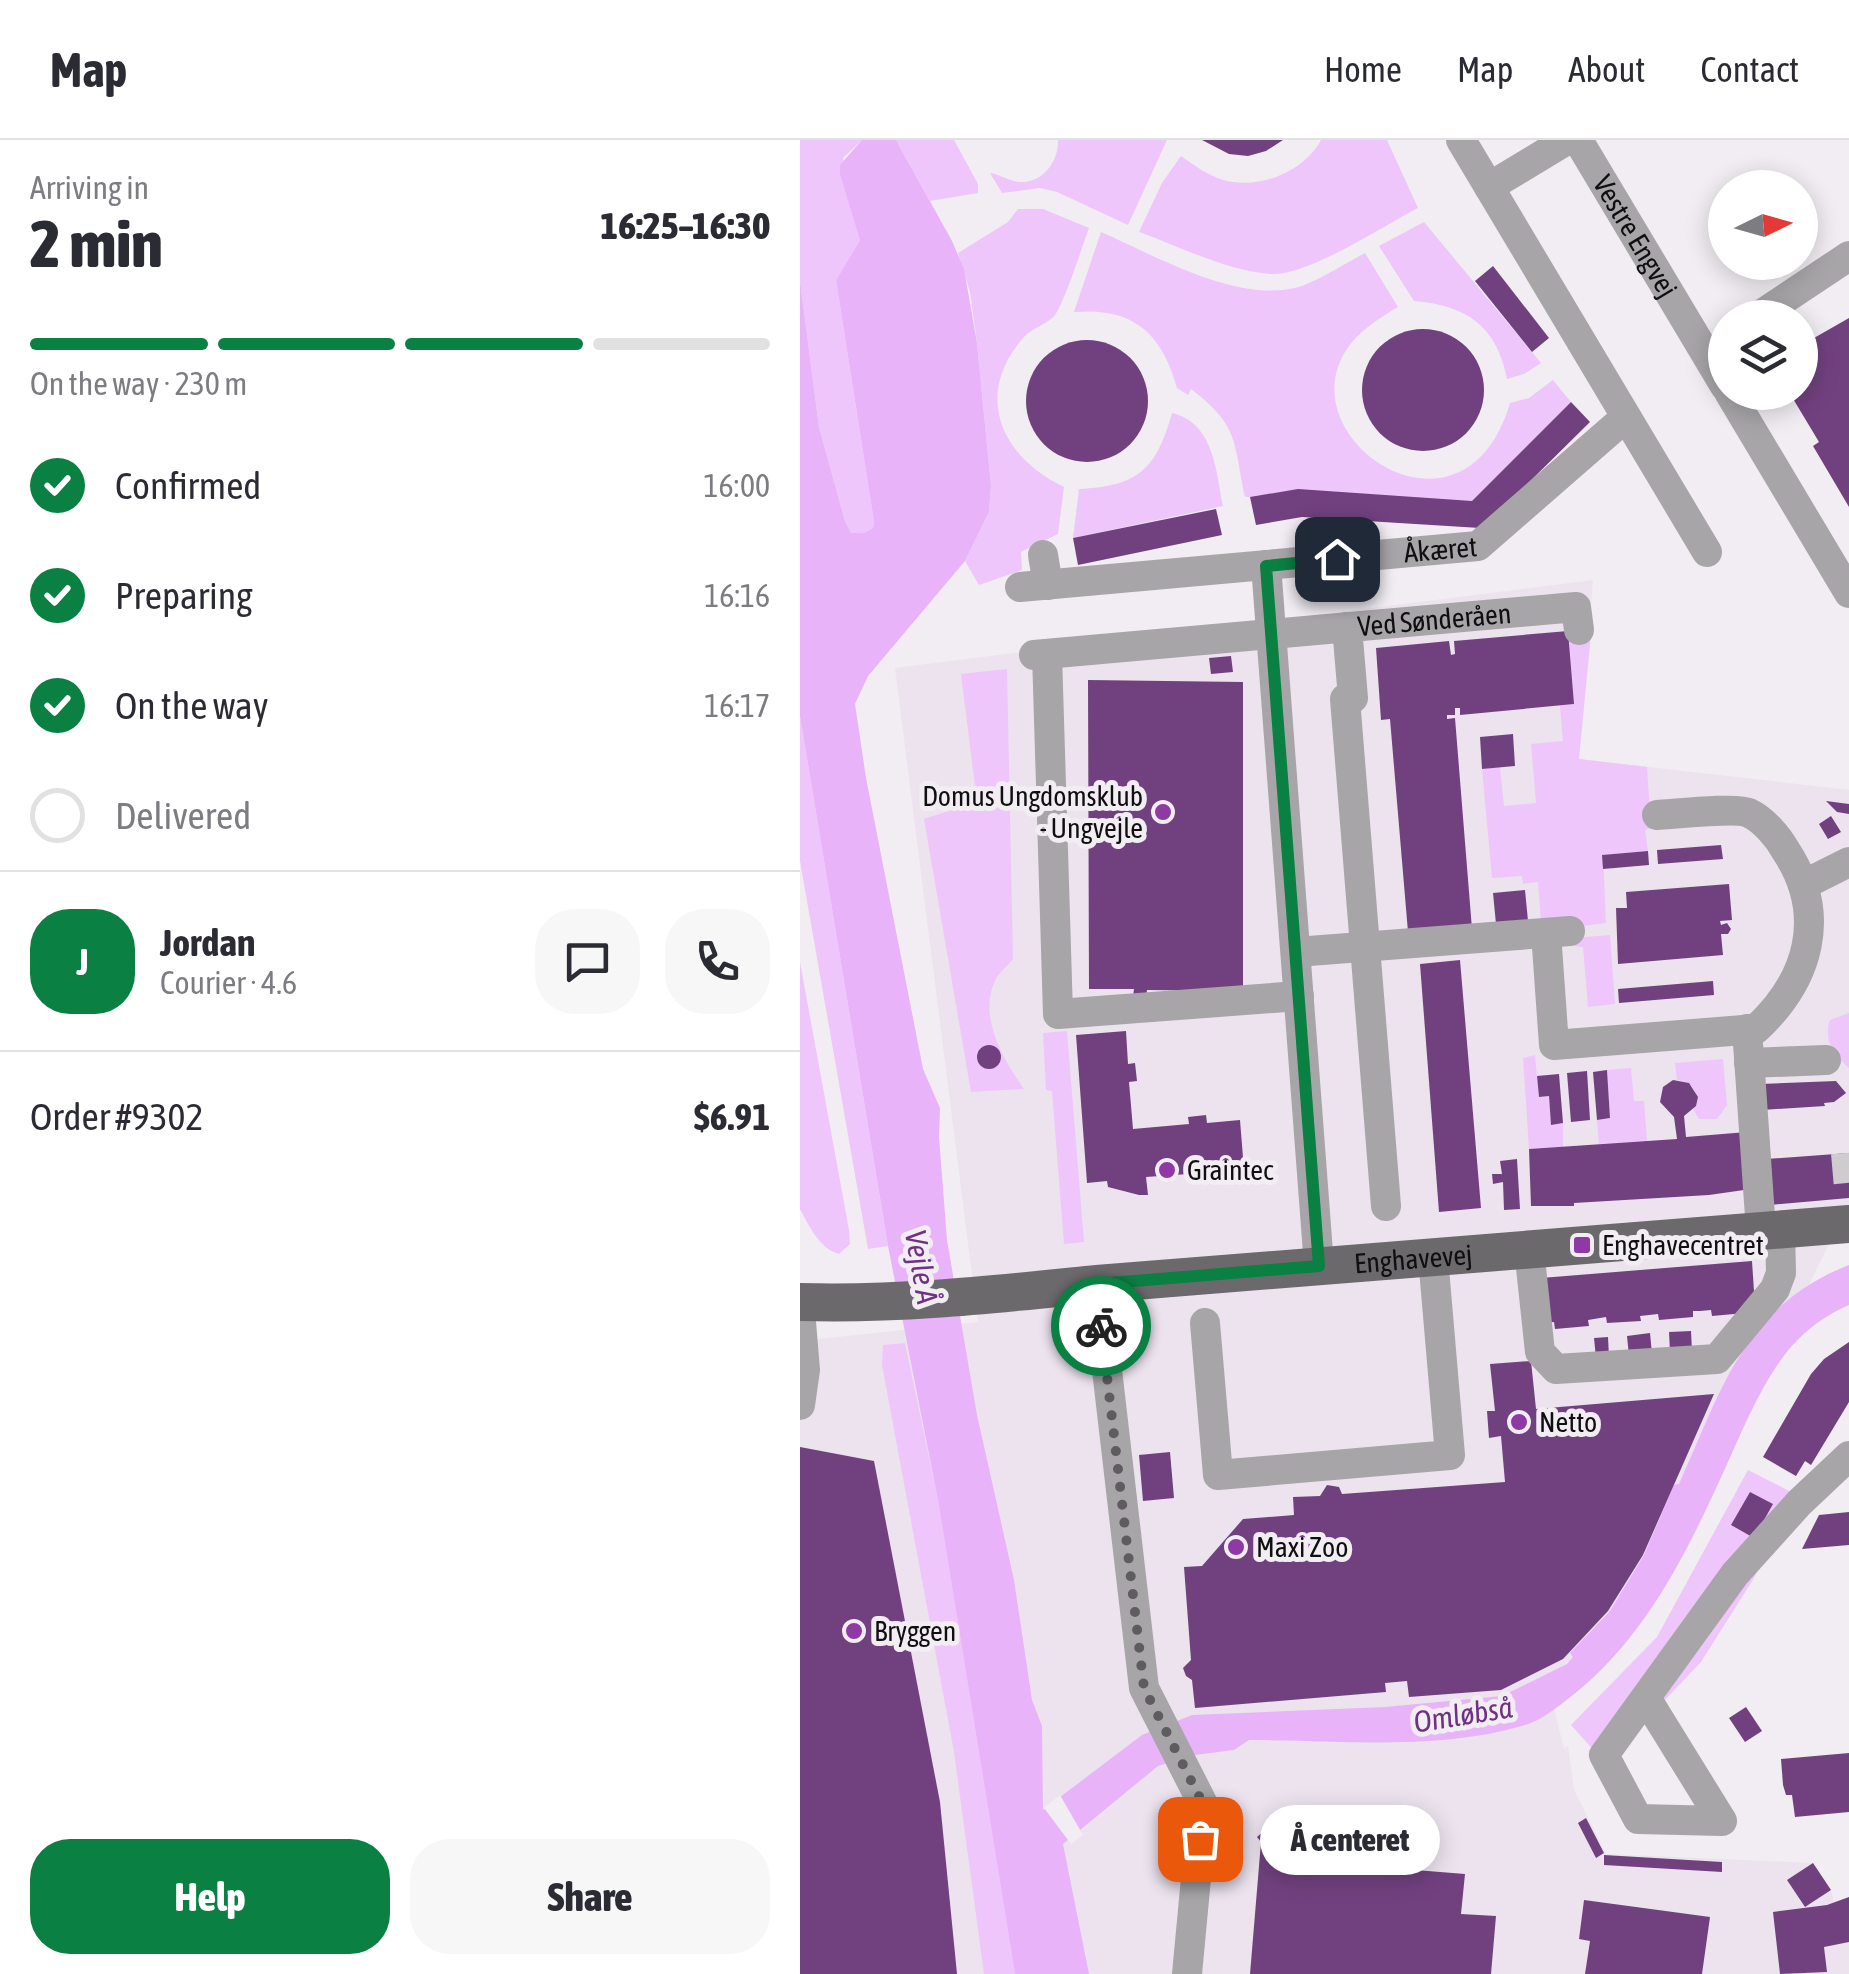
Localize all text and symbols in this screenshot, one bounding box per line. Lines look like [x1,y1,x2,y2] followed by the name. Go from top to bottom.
[50,42,127,97] text: Map
[1324,49,1402,89] text: Home
[1457,49,1513,89] text: Map
[1568,49,1645,89] text: About
[1700,49,1799,89] text: Contact
[30,169,149,206] text: Arriving in
[1587,169,1684,303] street label: Vestre Engvej
[1708,170,1818,280] north arrow
[1708,170,1818,410] map controls
[600,204,770,247] text: 16:25–16:30
[30,206,163,281] text: 2 min
[1708,300,1818,410] button: layers
[30,365,247,402] text: On the way · 230 m
[30,458,85,513] icon: check
[115,464,261,507] text: Confirmed
[704,467,770,504] text: 16:00
[1295,517,1380,602] pin
[1402,530,1478,569] street label: Åkæret
[1310,532,1365,587] icon: home
[30,568,85,623] icon: check
[115,574,253,617] text: Preparing
[704,577,770,614] text: 16:16
[1356,597,1513,642] street label: Ved Sønderåen
[30,678,85,733] icon: check
[115,684,268,727] text: On the way
[704,687,770,724] text: 16:17
[922,780,1143,844] place label: Domus Ungdomsklub - Ungvejle
[115,794,251,837] text: Delivered
[1152,801,1174,823] marker: Domus Ungdomsklub - Ungvejle
[535,909,640,1014] button: chat
[665,909,770,1014] button: phone
[160,921,255,964] text: Jordan
[76,940,89,983] text: J
[160,964,297,1001] text: Courier · 4.6
[30,1095,203,1138] text: Order #9302
[694,1095,770,1138] text: $6.91
[1187,1154,1274,1186] place label: Graintec
[1156,1159,1178,1181] marker: Graintec
[899,1227,946,1307] water label: Vejle Å
[1602,1229,1764,1261] place label: Enghavecentret
[1571,1234,1593,1256] marker: Enghavecentret
[1353,1238,1473,1279] street label: Enghavevej
[1051,1276,1151,1376] courier
[1074,1299,1129,1354] icon: bike
[1539,1406,1597,1438] place label: Netto
[1508,1411,1530,1433] marker: Netto
[1256,1531,1348,1563] place label: Maxi Zoo
[1225,1536,1247,1558] marker: Maxi Zoo
[874,1615,956,1647] place label: Bryggen
[843,1620,865,1642] marker: Bryggen
[1411,1689,1515,1739] water label: Omløbså
[1158,1797,1243,1882] pin
[1260,1804,1440,1874] callout: Å centeret
[1173,1812,1228,1867] icon: bag
[1291,1821,1409,1858] text: Å centeret
[30,1839,390,1954] button: Help
[410,1839,770,1954] button: Share

